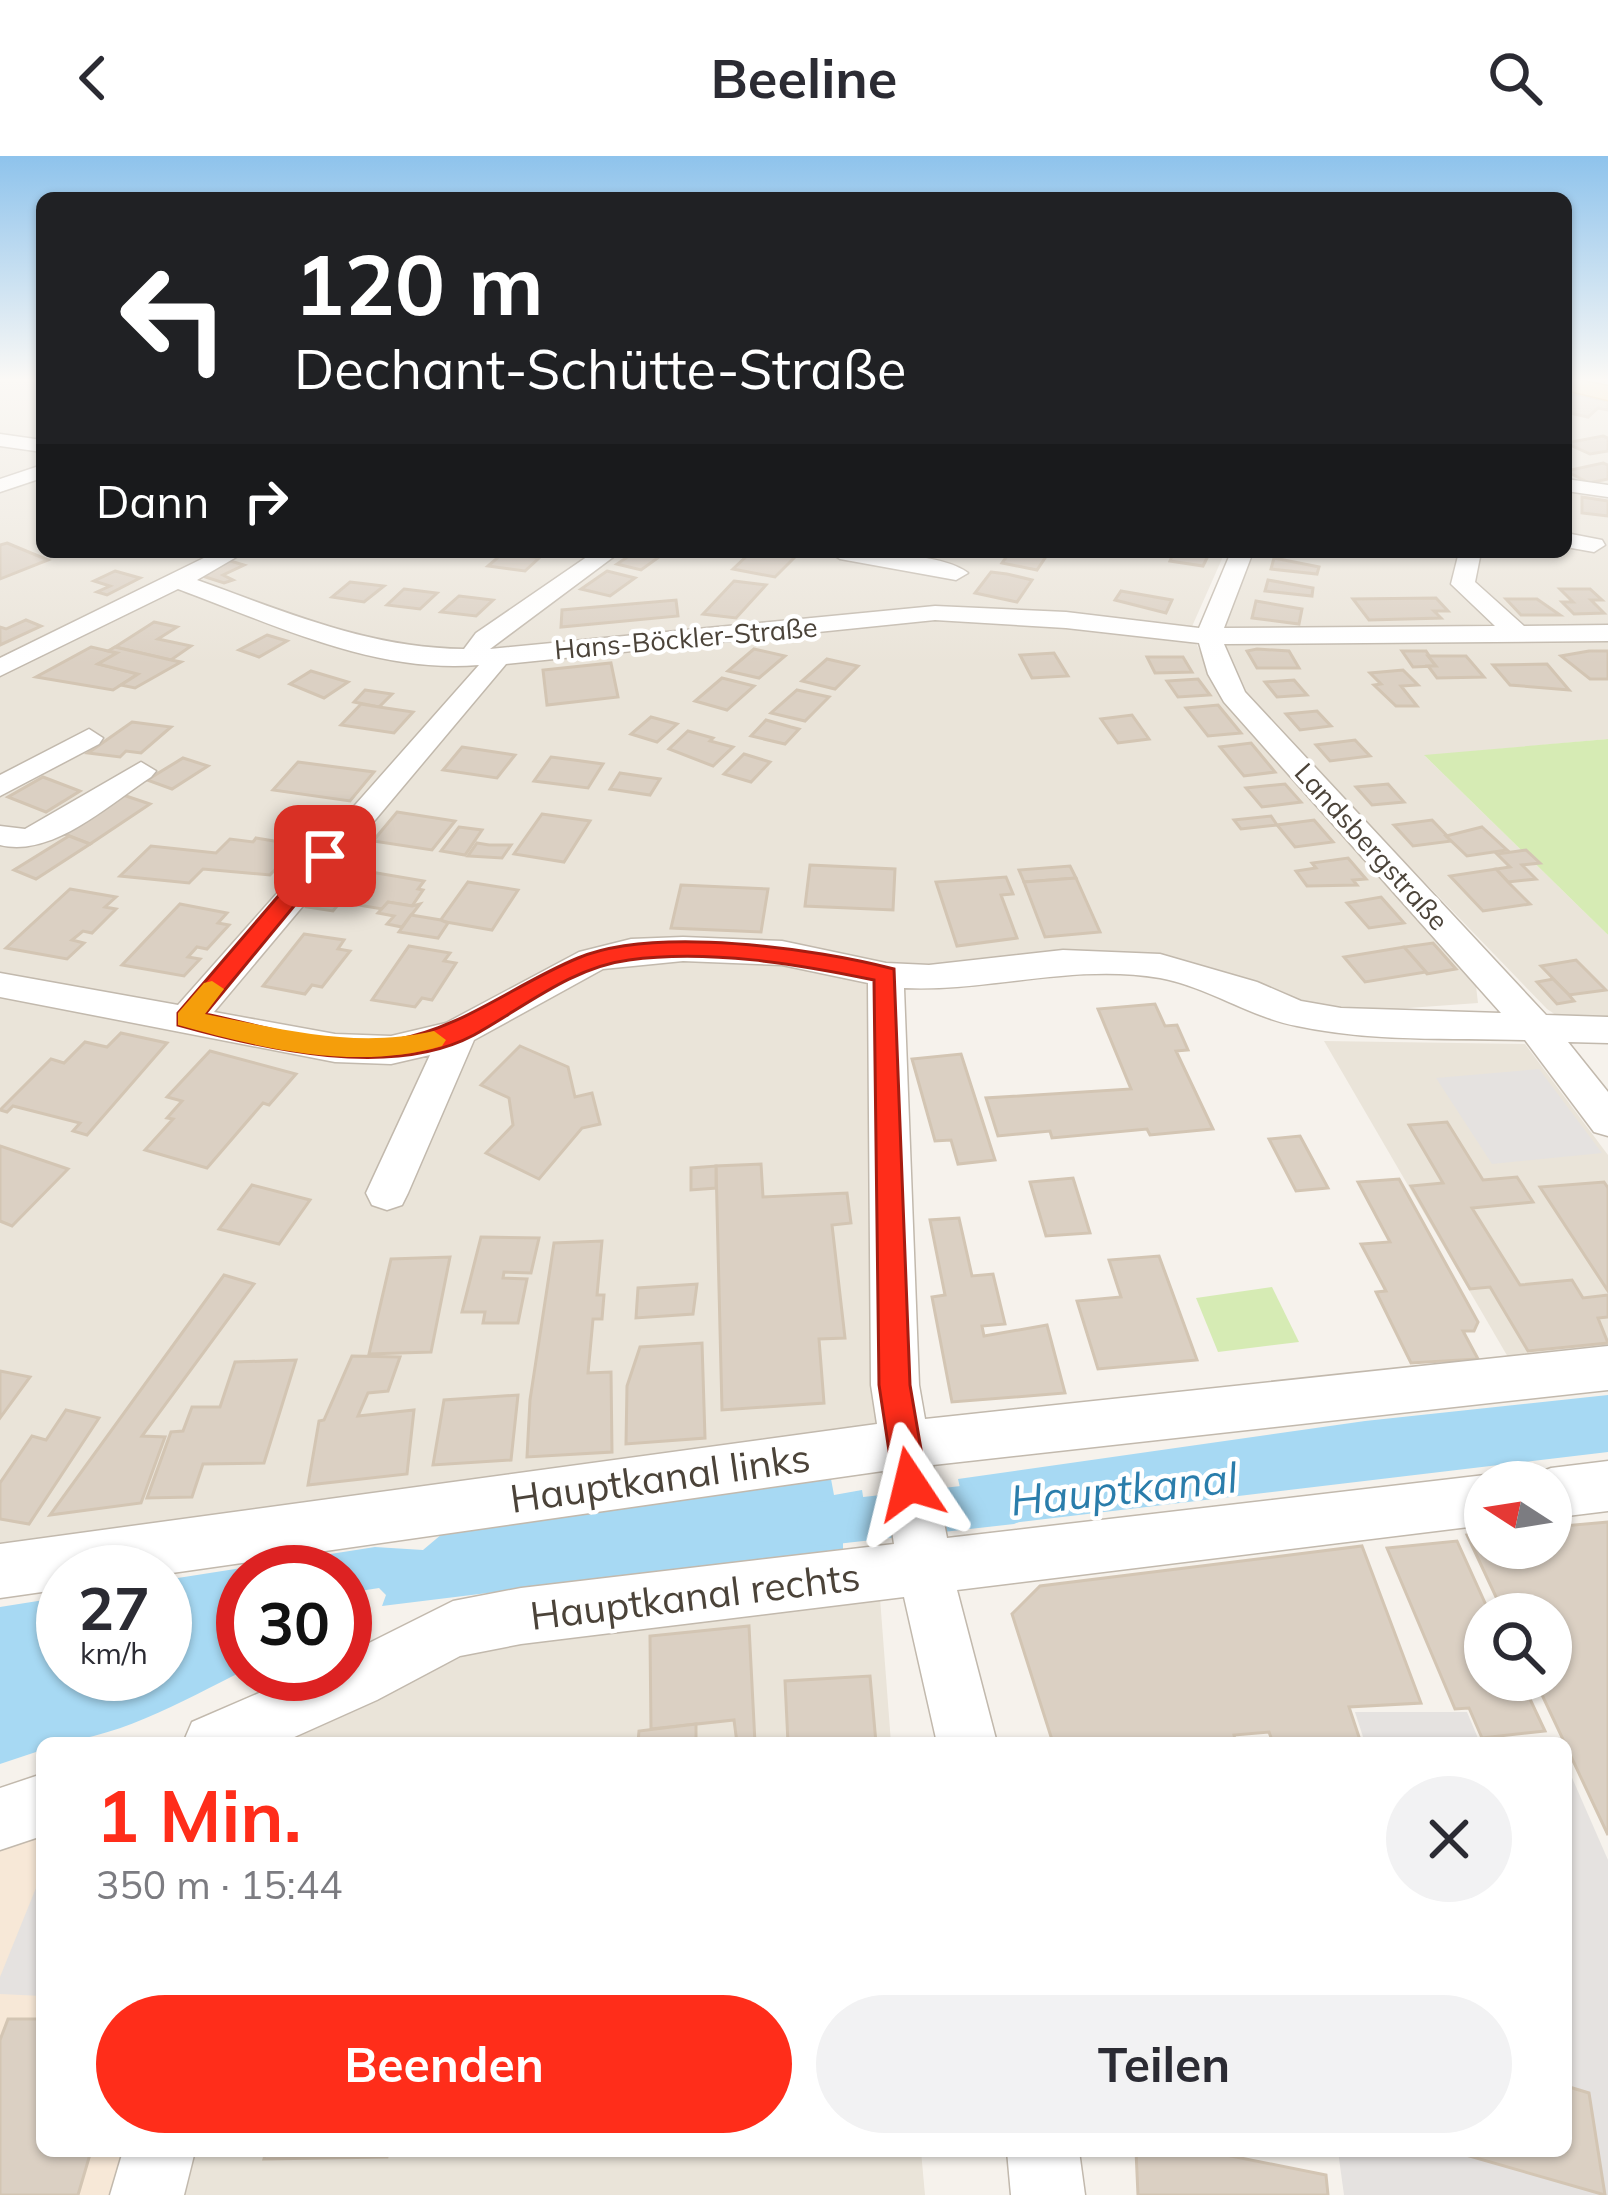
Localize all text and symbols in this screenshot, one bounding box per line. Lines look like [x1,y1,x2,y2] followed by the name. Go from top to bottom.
[711,44,897,112] text: Beeline
[60,45,126,111] icon: back
[1482,45,1548,111] icon: search
[294,231,544,336] text: 120 m
[96,240,252,396] icon: left
[294,335,906,403] text: Dechant-Schütte-Straße
[233,468,299,534] icon: right
[96,473,209,529] text: Dann
[553,610,819,666] street label: Hans-Böckler-Straße
[1288,756,1456,937] street label: Landsbergstraße
[274,805,376,907] pin
[292,823,358,889] icon: arrive
[847,1421,973,1547] position arrow
[507,1432,813,1523] street label: Hauptkanal links
[1008,1450,1240,1527] water label: Hauptkanal
[1464,1461,1572,1569] north arrow
[1464,1461,1572,1701] map controls
[216,1545,372,1701] speed limit sign: 30
[527,1551,863,1640] street label: Hauptkanal rechts
[78,1570,150,1645] text: 27
[1464,1593,1572,1701] button: search
[80,1634,148,1672] text: km/h
[96,1770,302,1860] text: 1 Min.
[1386,1776,1512,1902] button: close
[96,1860,342,1909] text: 350 m · 15:44
[96,1995,792,2133] button: Beenden
[816,1995,1512,2133] button: Teilen

